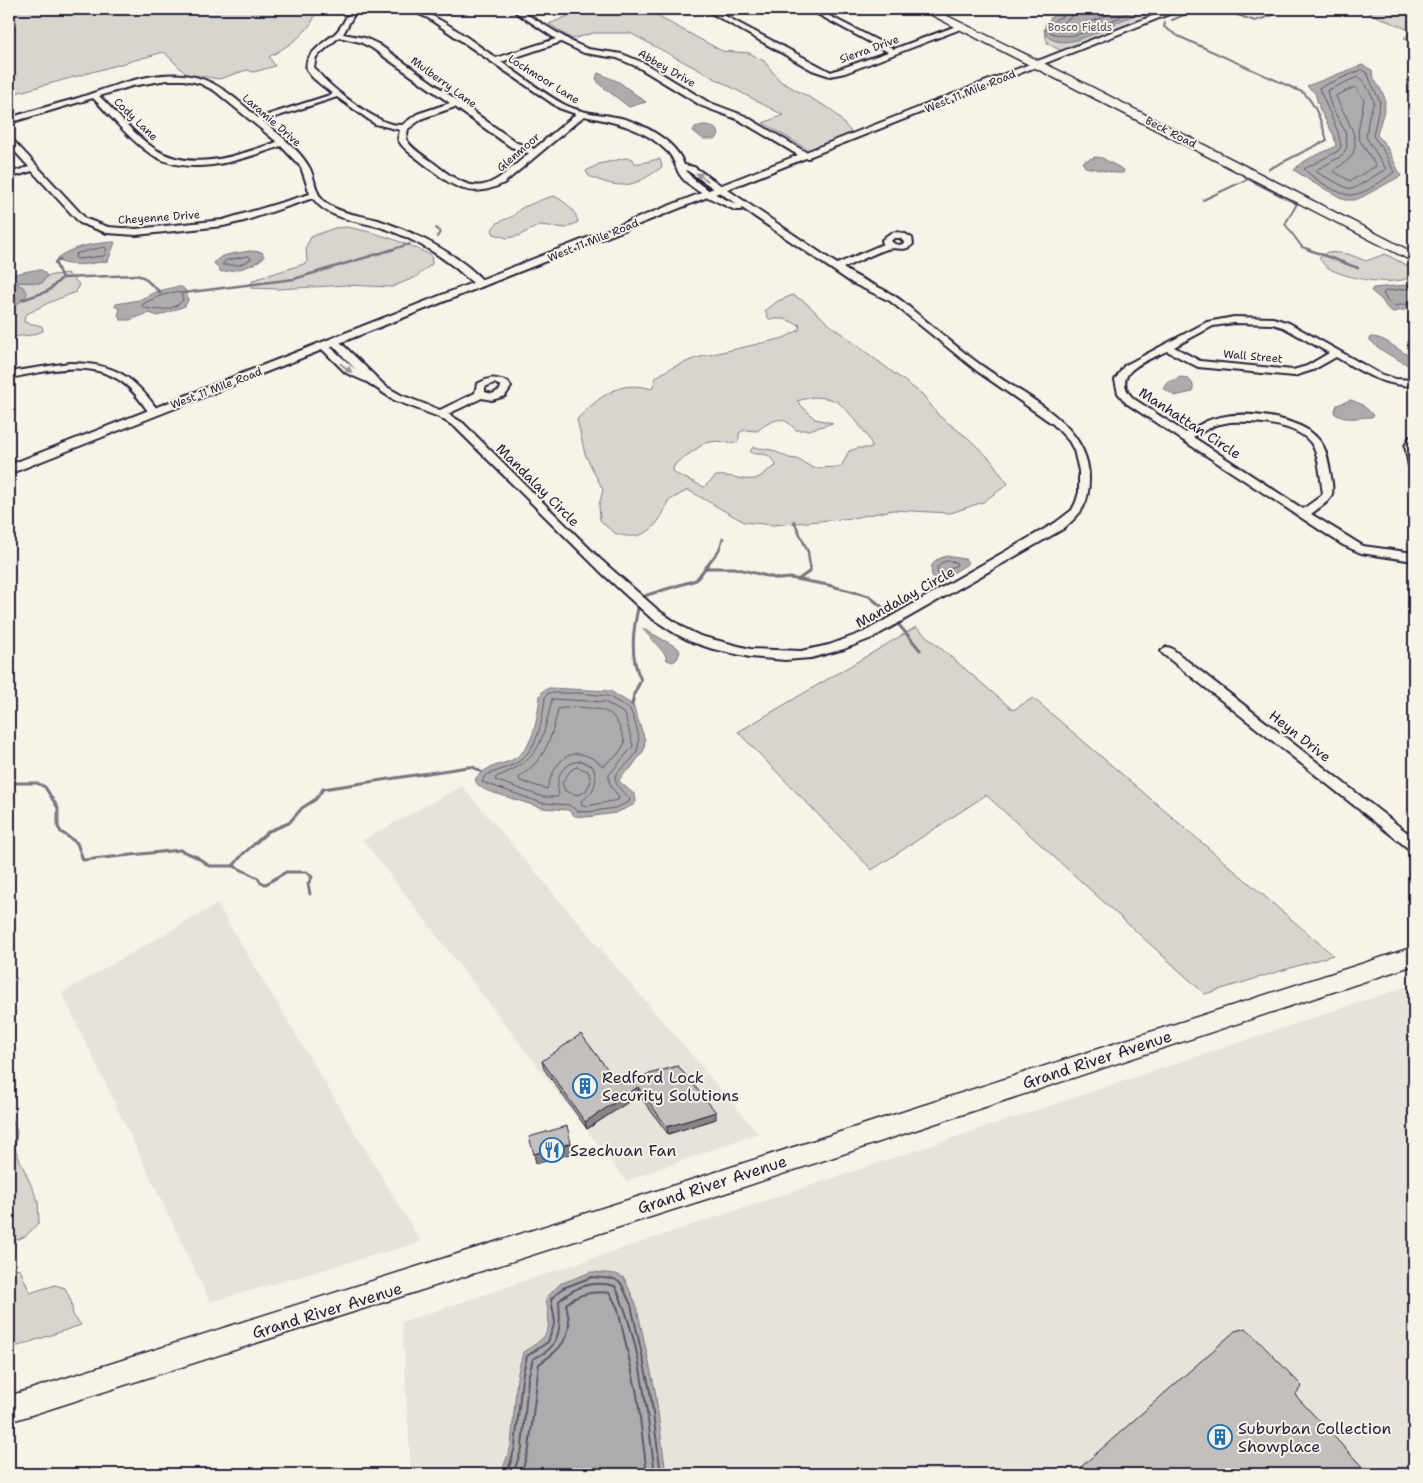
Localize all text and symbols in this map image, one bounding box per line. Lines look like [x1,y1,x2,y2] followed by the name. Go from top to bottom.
[1048,20,1112,35] park label: Bosco Fields
[837,32,901,67] street label: Sierra Drive
[635,46,698,91] street label: Abbey Drive
[505,51,582,107] street label: Lochmoor Lane
[408,53,480,111] street label: Mulberry Lane
[922,66,1018,117] street label: West 11 Mile Road
[239,91,304,150] street label: Laramie Drive
[110,95,161,144] street label: Cody Lane
[1143,113,1199,152] street label: Beck Road
[494,130,543,175] street label: Glenmoor
[695,172,709,182] one-way arrow
[118,207,201,228] street label: Cheyenne Drive
[545,215,641,266] street label: West 11 Mile Road
[1223,346,1283,367] street label: Wall Street
[339,363,353,373] one-way arrow
[168,364,264,413] street label: West 11 Mile Road
[1136,383,1245,463] street label: Manhattan Circle
[493,440,583,530] street label: Mandalay Circle
[852,562,958,632] street label: Mandalay Circle
[1265,706,1335,766] street label: Heyn Drive
[1020,1025,1174,1094] street label: Grand River Avenue
[602,1067,739,1106] place label: Redford Lock Security Solutions
[572,1073,598,1099] building icon: Redford Lock Security Solutions
[539,1137,565,1163] restaurant icon: Szechuan Fan
[570,1140,677,1161] place label: Szechuan Fan
[635,1150,789,1219] street label: Grand River Avenue
[250,1278,405,1343] street label: Grand River Avenue
[1238,1418,1392,1457] place label: Suburban Collection Showplace
[1207,1424,1233,1450] building icon: Suburban Collection Showplace

